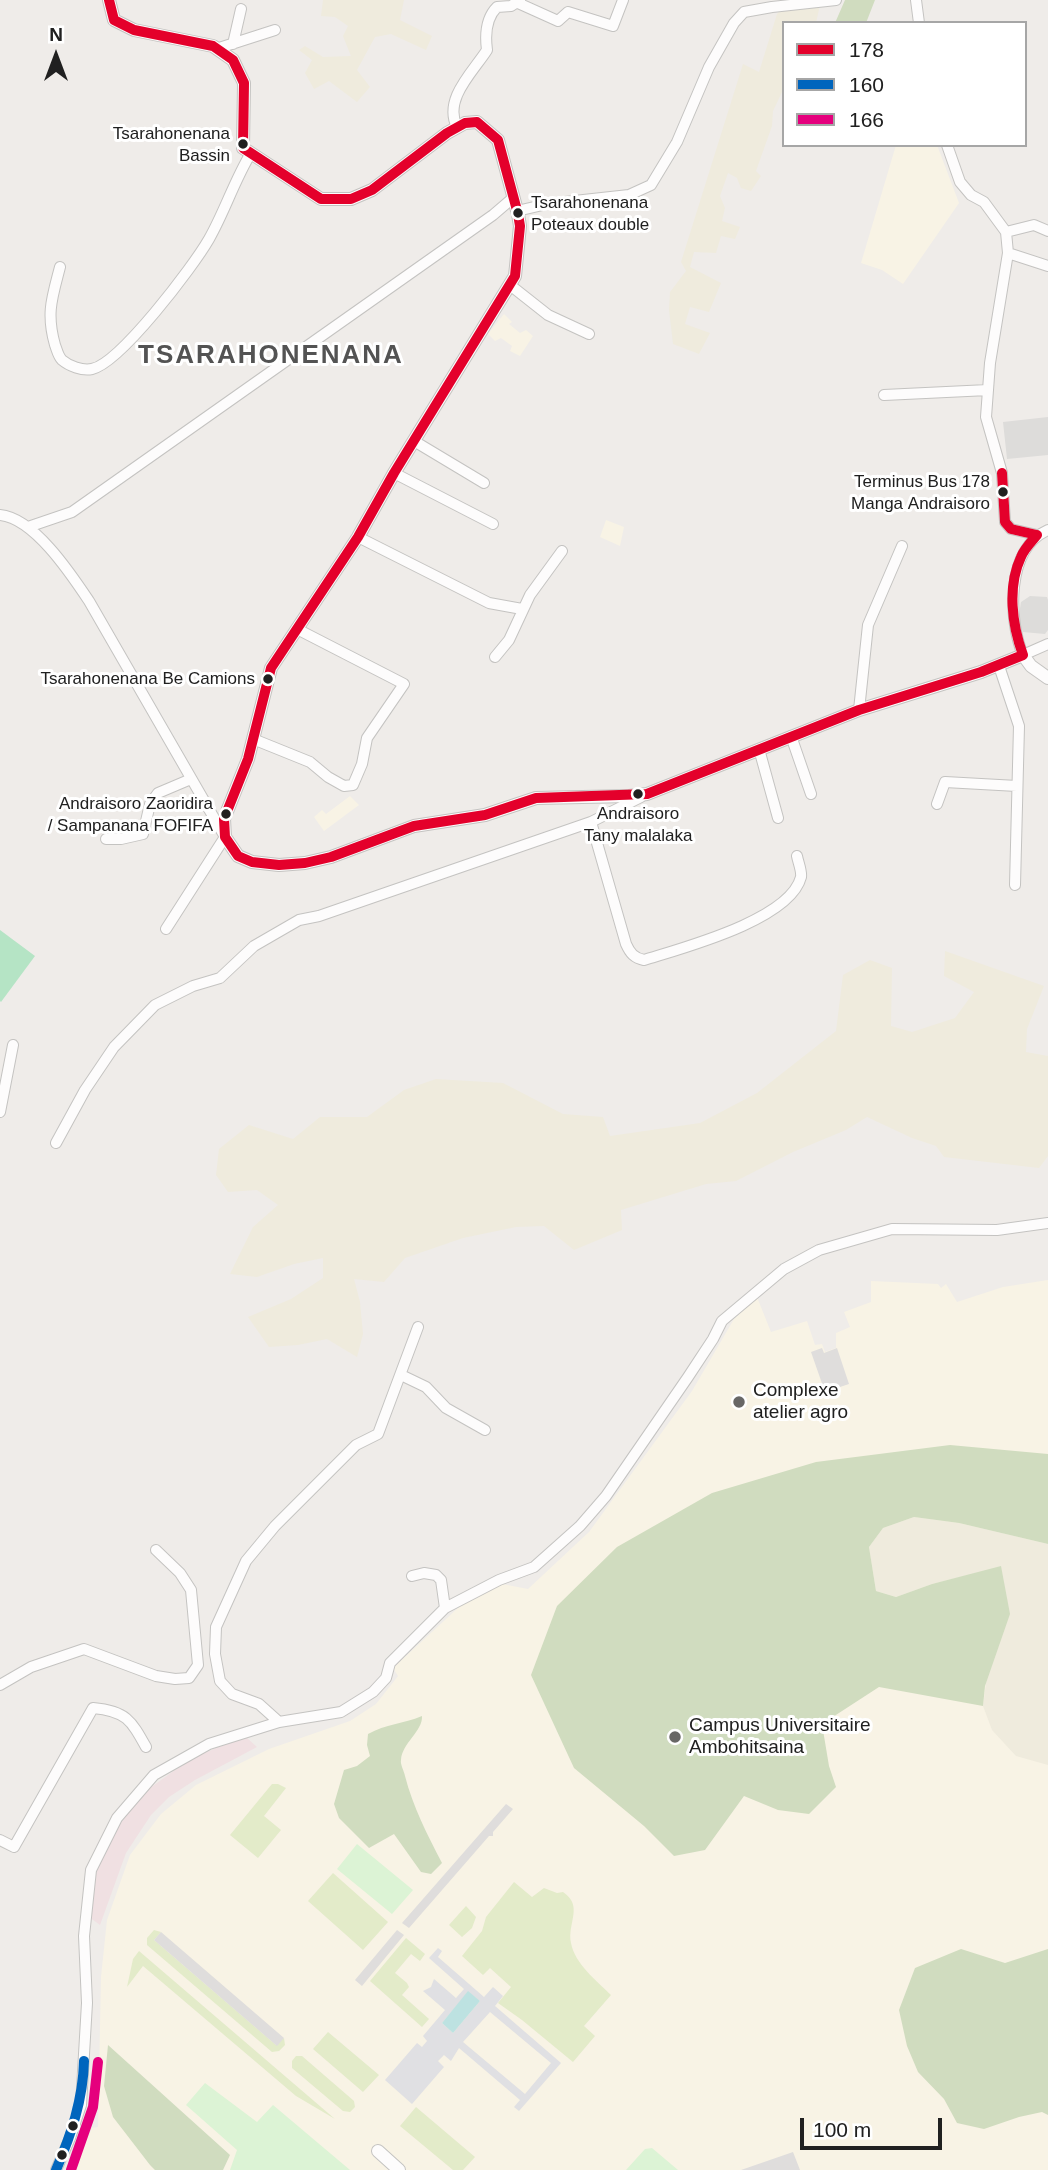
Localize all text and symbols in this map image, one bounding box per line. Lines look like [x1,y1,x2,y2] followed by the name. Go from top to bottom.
[21,21,91,91] north arrow
[782,21,1027,147] legend
[49,24,63,45] text: N
[849,38,884,61] text: 178
[849,73,884,96] text: 160
[849,108,884,131] text: 166
[113,124,230,164] place label: Tsarahonenana Bassin
[236,137,250,151] marker: Tsarahonenana Bassin
[531,193,649,233] place label: Tsarahonenana Poteaux double
[511,206,525,220] marker: Tsarahonenana Poteaux double
[140,340,402,372] district label: TSARAHONENANA
[851,472,990,512] place label: Terminus Bus 178 Manga Andraisoro
[996,485,1010,499] marker: Terminus Bus 178 Manga Andraisoro
[40,669,255,689] place label: Tsarahonenana Be Camions
[261,672,275,686] marker: Tsarahonenana Be Camions
[631,787,645,801] marker: Andraisoro Tany malalaka
[48,794,213,834] place label: Andraisoro Zaoridira / Sampanana FOFIFA
[584,804,692,844] place label: Andraisoro Tany malalaka
[219,807,233,821] marker: Andraisoro Zaoridira / Sampanana FOFIFA
[753,1380,848,1424] place label: Complexe atelier agro
[731,1394,747,1410] marker: Complexe atelier agro
[689,1715,871,1759] place label: Campus Universitaire Ambohitsaina
[667,1729,683,1745] marker: Campus Universitaire Ambohitsaina
[803,2104,945,2148] scale bar
[813,2118,871,2141] text: 100 m
[66,2119,80,2133] unlabelled marker
[55,2148,69,2162] unlabelled marker

